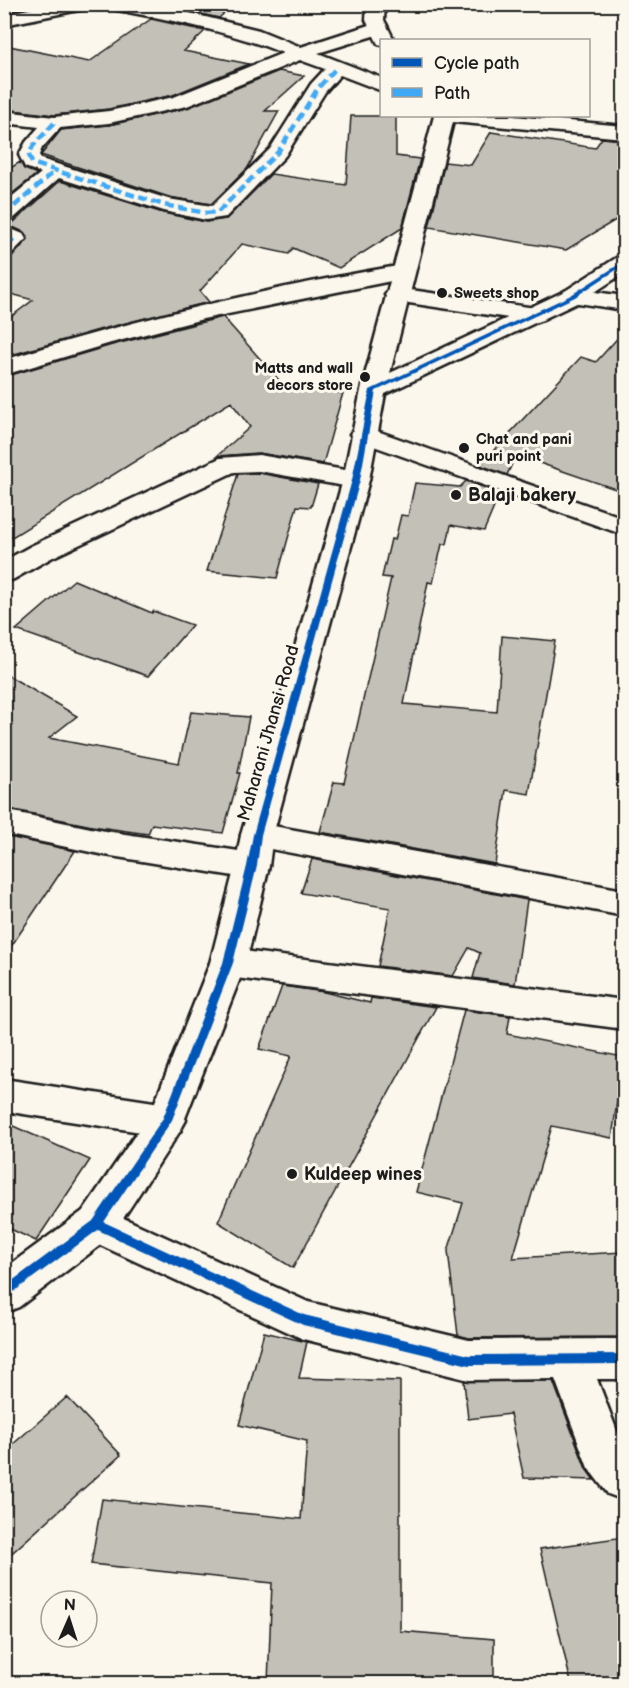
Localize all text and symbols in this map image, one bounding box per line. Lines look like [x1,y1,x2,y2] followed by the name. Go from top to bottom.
[380,39,590,117] legend
[434,53,520,74] text: Cycle path
[434,83,470,104] text: Path
[454,284,540,303] place label: Sweets shop
[435,286,449,300] marker: Sweets shop
[254,359,353,395] place label: Matts and wall decors store
[358,370,372,384] marker: Matts and wall decors store
[476,430,572,466] place label: Chat and pani puri point
[457,441,471,455] marker: Chat and pani puri point
[468,485,577,506] place label: Balaji bakery
[449,488,463,502] marker: Balaji bakery
[233,643,304,823] street label: Maharani Jhansi Road
[304,1164,422,1185] place label: Kuldeep wines
[285,1167,299,1181] marker: Kuldeep wines
[39,1589,99,1649] north arrow
[63,1596,76,1615] text: N

